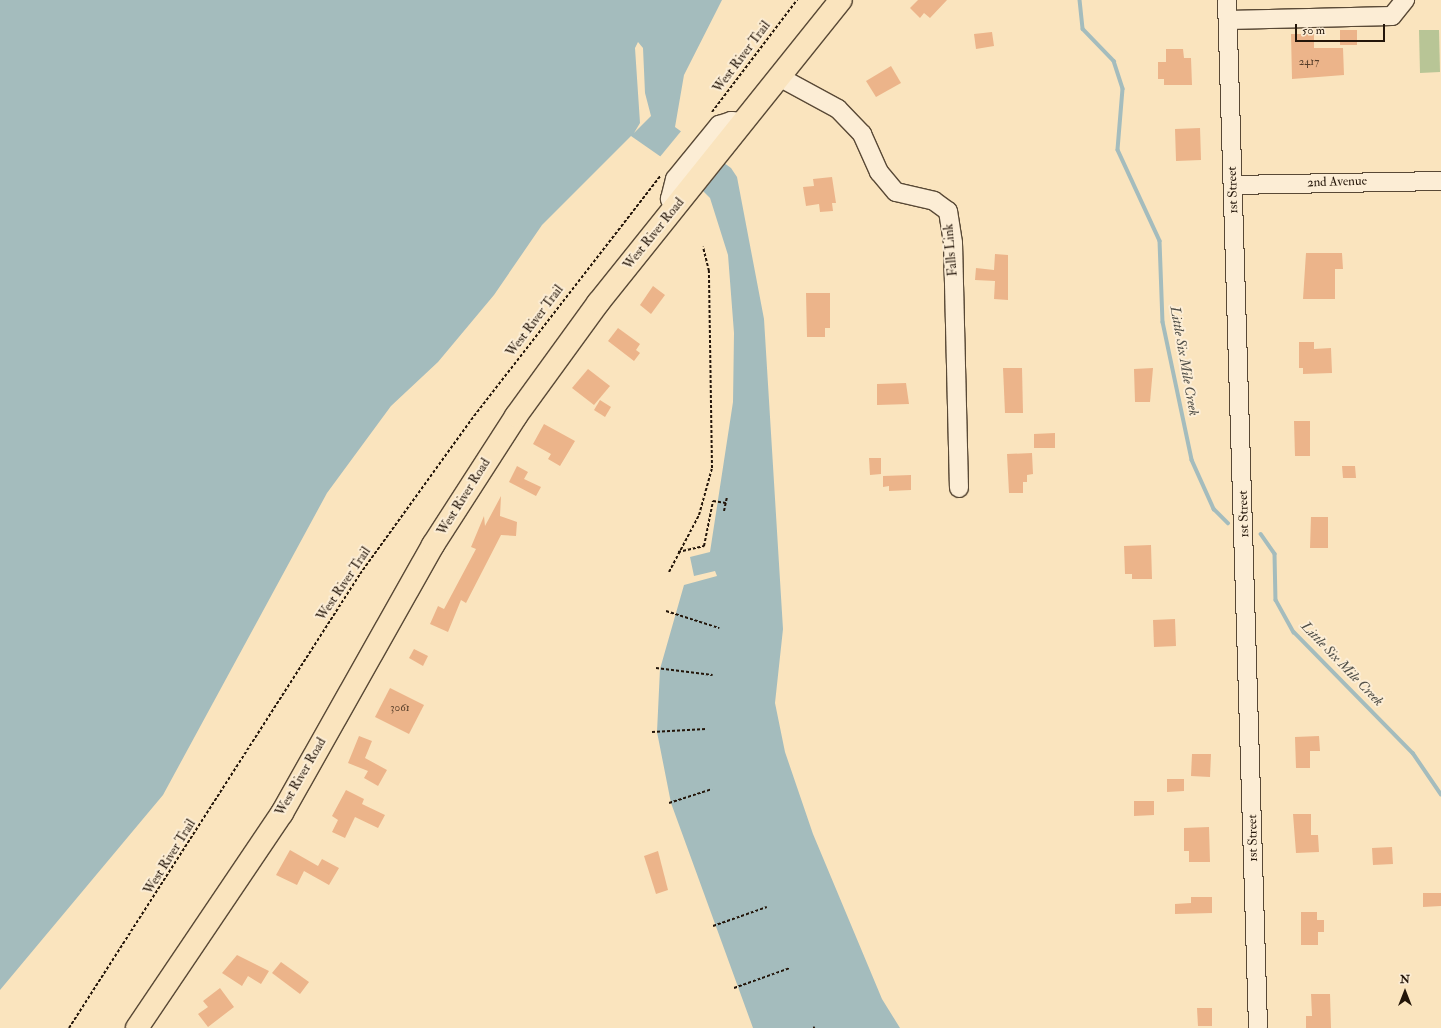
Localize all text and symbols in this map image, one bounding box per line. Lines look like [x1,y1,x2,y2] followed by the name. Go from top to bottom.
[1297,16,1387,42] scale bar
[710,18,774,96] street label: West River Trail
[1302,23,1325,38] text: 50 m
[1299,55,1319,69] house number: 2417
[1224,166,1242,214] street label: 1st Street
[1307,173,1367,191] street label: 2nd Avenue
[620,195,688,273] street label: West River Road
[941,223,961,277] street label: Falls Link
[503,282,567,360] street label: West River Trail
[1166,305,1202,417] water label: Little Six Mile Creek
[434,456,494,538] street label: West River Road
[1235,490,1253,538] street label: 1st Street
[314,544,374,624] street label: West River Trail
[1297,618,1387,710] water label: Little Six Mile Creek
[390,701,410,715] house number: 3061
[272,735,330,819] street label: West River Road
[1245,814,1261,862] street label: 1st Street
[141,817,199,897] street label: West River Trail
[1385,972,1425,1012] north arrow
[1400,973,1410,986] text: N

